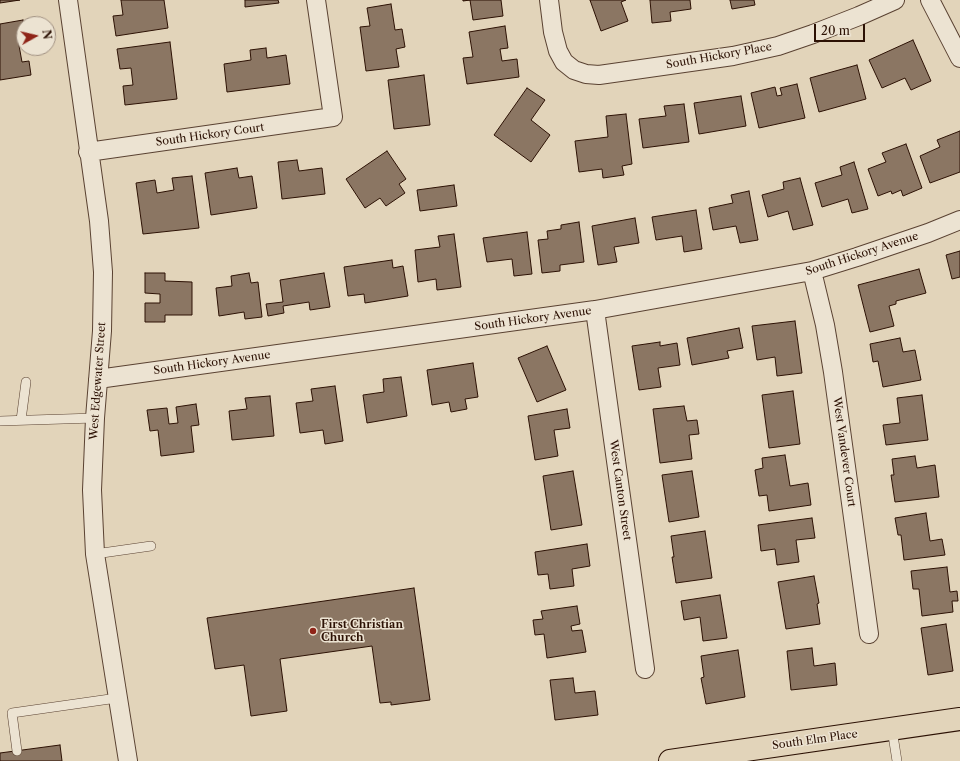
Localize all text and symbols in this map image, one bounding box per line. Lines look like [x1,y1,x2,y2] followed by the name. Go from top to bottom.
[16,16,56,56] north arrow
[816,16,867,42] scale bar
[821,23,850,38] text: 20 m
[39,29,54,40] text: N
[665,40,773,72] street label: South Hickory Place
[155,121,265,149] street label: South Hickory Court
[804,230,920,278] street label: South Hickory Avenue
[474,304,592,334] street label: South Hickory Avenue
[87,322,109,440] street label: West Edgewater Street
[153,348,271,378] street label: South Hickory Avenue
[830,396,858,508] street label: West Vandever Court
[606,439,634,541] street label: West Canton Street
[321,618,403,644] place label: First Christian Church
[308,626,318,636] marker: First Christian Church
[771,727,859,753] street label: South Elm Place

